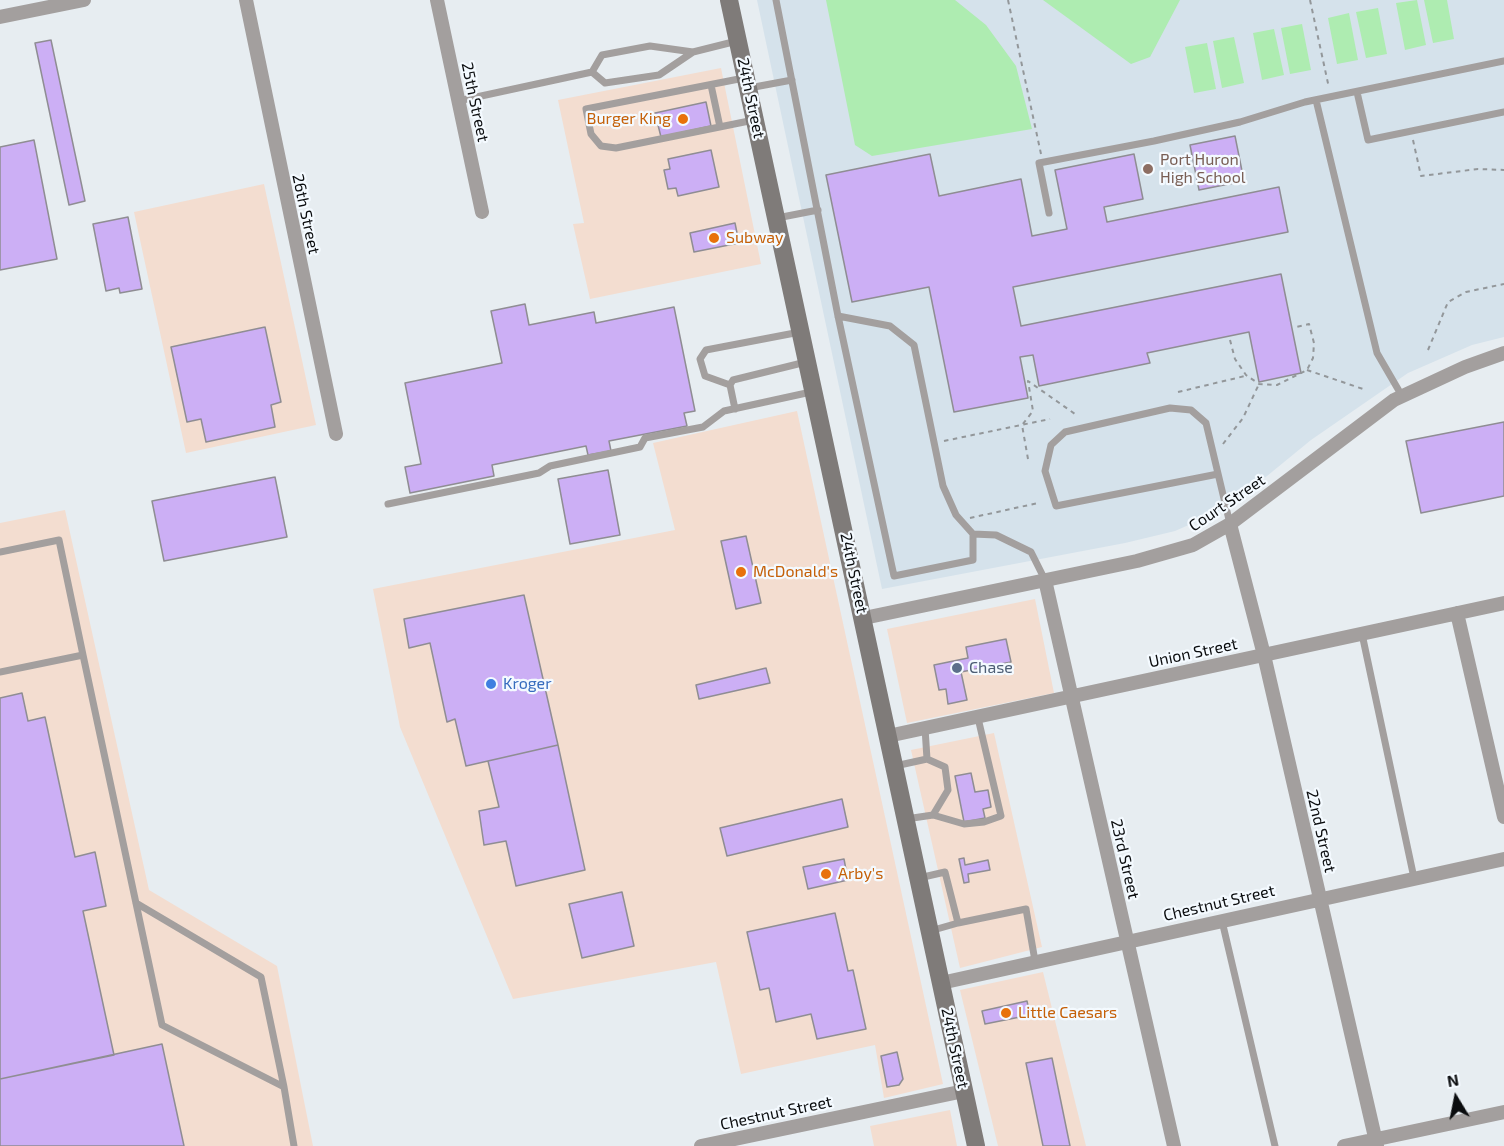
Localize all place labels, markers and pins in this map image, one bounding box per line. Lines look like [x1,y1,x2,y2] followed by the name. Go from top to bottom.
[587,109,671,129] place label: Burger King
[676,112,690,126] marker: Burger King
[1160,150,1245,188] place label: Port Huron High School
[1141,162,1155,176] marker: Port Huron High School
[726,228,784,248] place label: Subway
[707,231,721,245] marker: Subway
[753,562,838,582] place label: McDonald's
[734,565,748,579] marker: McDonald's
[969,658,1013,678] place label: Chase
[950,661,964,675] marker: Chase
[503,674,552,694] place label: Kroger
[484,677,498,691] marker: Kroger
[838,864,883,884] place label: Arby's
[819,867,833,881] marker: Arby's
[1018,1003,1117,1023] place label: Little Caesars
[999,1006,1013,1020] marker: Little Caesars

